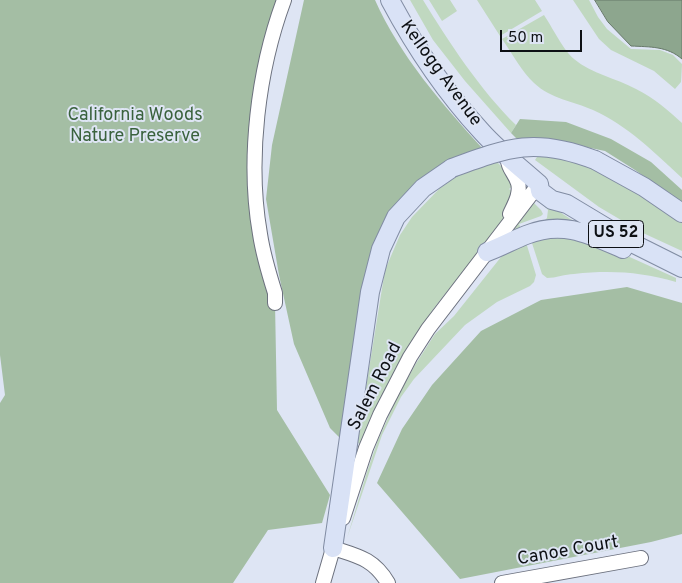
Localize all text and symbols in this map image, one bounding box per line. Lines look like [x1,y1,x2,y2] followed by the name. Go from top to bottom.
[394,17,486,131] street label: Kellogg Avenue
[502,20,584,52] scale bar
[508,29,543,48] text: 50 m
[67,105,203,148] park label: California Woods Nature Preserve
[588,220,644,248] road number: US 52
[345,339,407,435] street label: Salem Road
[516,532,620,572] street label: Canoe Court

